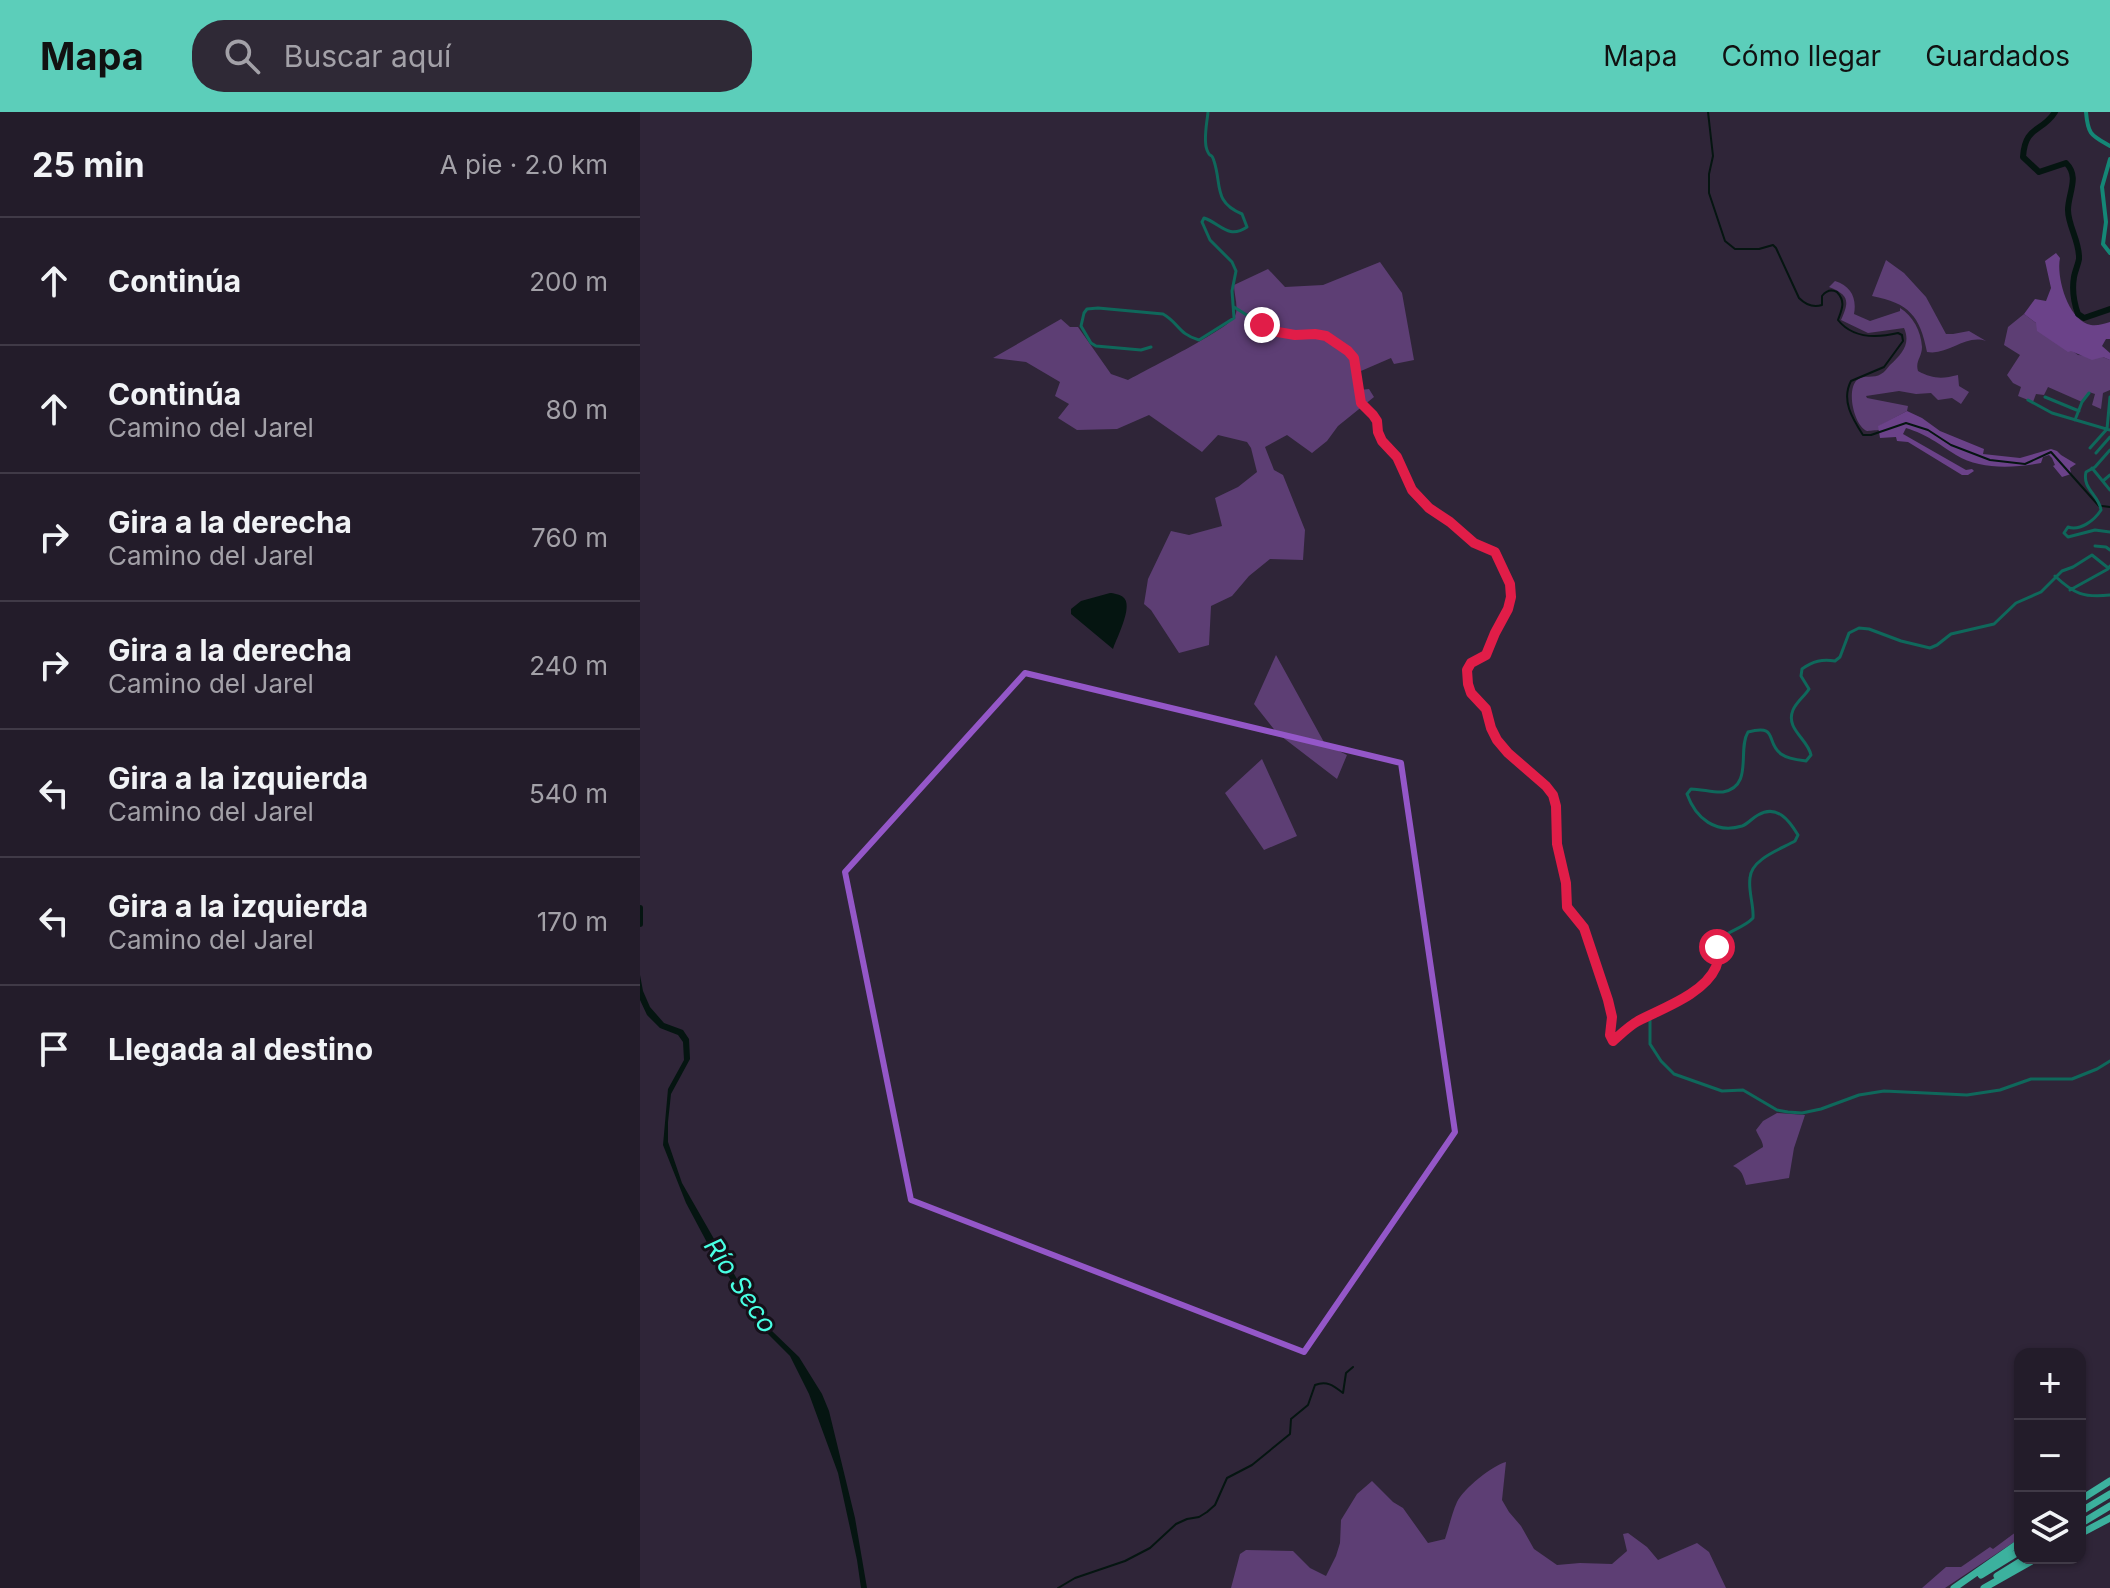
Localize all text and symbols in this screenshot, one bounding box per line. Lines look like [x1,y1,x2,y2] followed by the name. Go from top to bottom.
[192,20,752,92] search box
[40,33,144,79] text: Mapa
[220,34,264,78] icon: search
[284,38,451,74] text: Buscar aquí
[1603,39,1677,73] text: Mapa
[1721,39,1881,73] text: Cómo llegar
[1925,39,2070,73] text: Guardados
[32,144,145,185] text: 25 min
[440,149,608,180] text: A pie · 2.0 km
[32,259,76,303] icon: ahead
[108,263,241,299] text: Continúa
[529,266,608,297] text: 200 m
[1244,307,1280,343] route end
[108,376,241,412] text: Continúa
[32,387,76,431] icon: ahead
[545,394,608,425] text: 80 m
[108,412,314,443] text: Camino del Jarel
[108,504,352,540] text: Gira a la derecha
[32,515,76,559] icon: right
[531,522,608,553] text: 760 m
[108,540,314,571] text: Camino del Jarel
[108,632,352,668] text: Gira a la derecha
[32,643,76,687] icon: right
[529,650,608,681] text: 240 m
[108,668,314,699] text: Camino del Jarel
[108,760,368,796] text: Gira a la izquierda
[32,771,76,815] icon: left
[529,778,608,809] text: 540 m
[108,796,314,827] text: Camino del Jarel
[108,888,368,924] text: Gira a la izquierda
[32,899,76,943] icon: left
[537,906,608,937] text: 170 m
[108,924,314,955] text: Camino del Jarel
[1699,929,1735,965] route start
[32,1027,76,1071] icon: arrive
[108,1031,373,1067] text: Llegada al destino
[698,1232,784,1338] water label: Río Seco
[2014,1348,2086,1564] map controls
[2014,1348,2086,1420] button: +
[2014,1420,2086,1492] button: −
[2014,1492,2086,1564] button: layers

